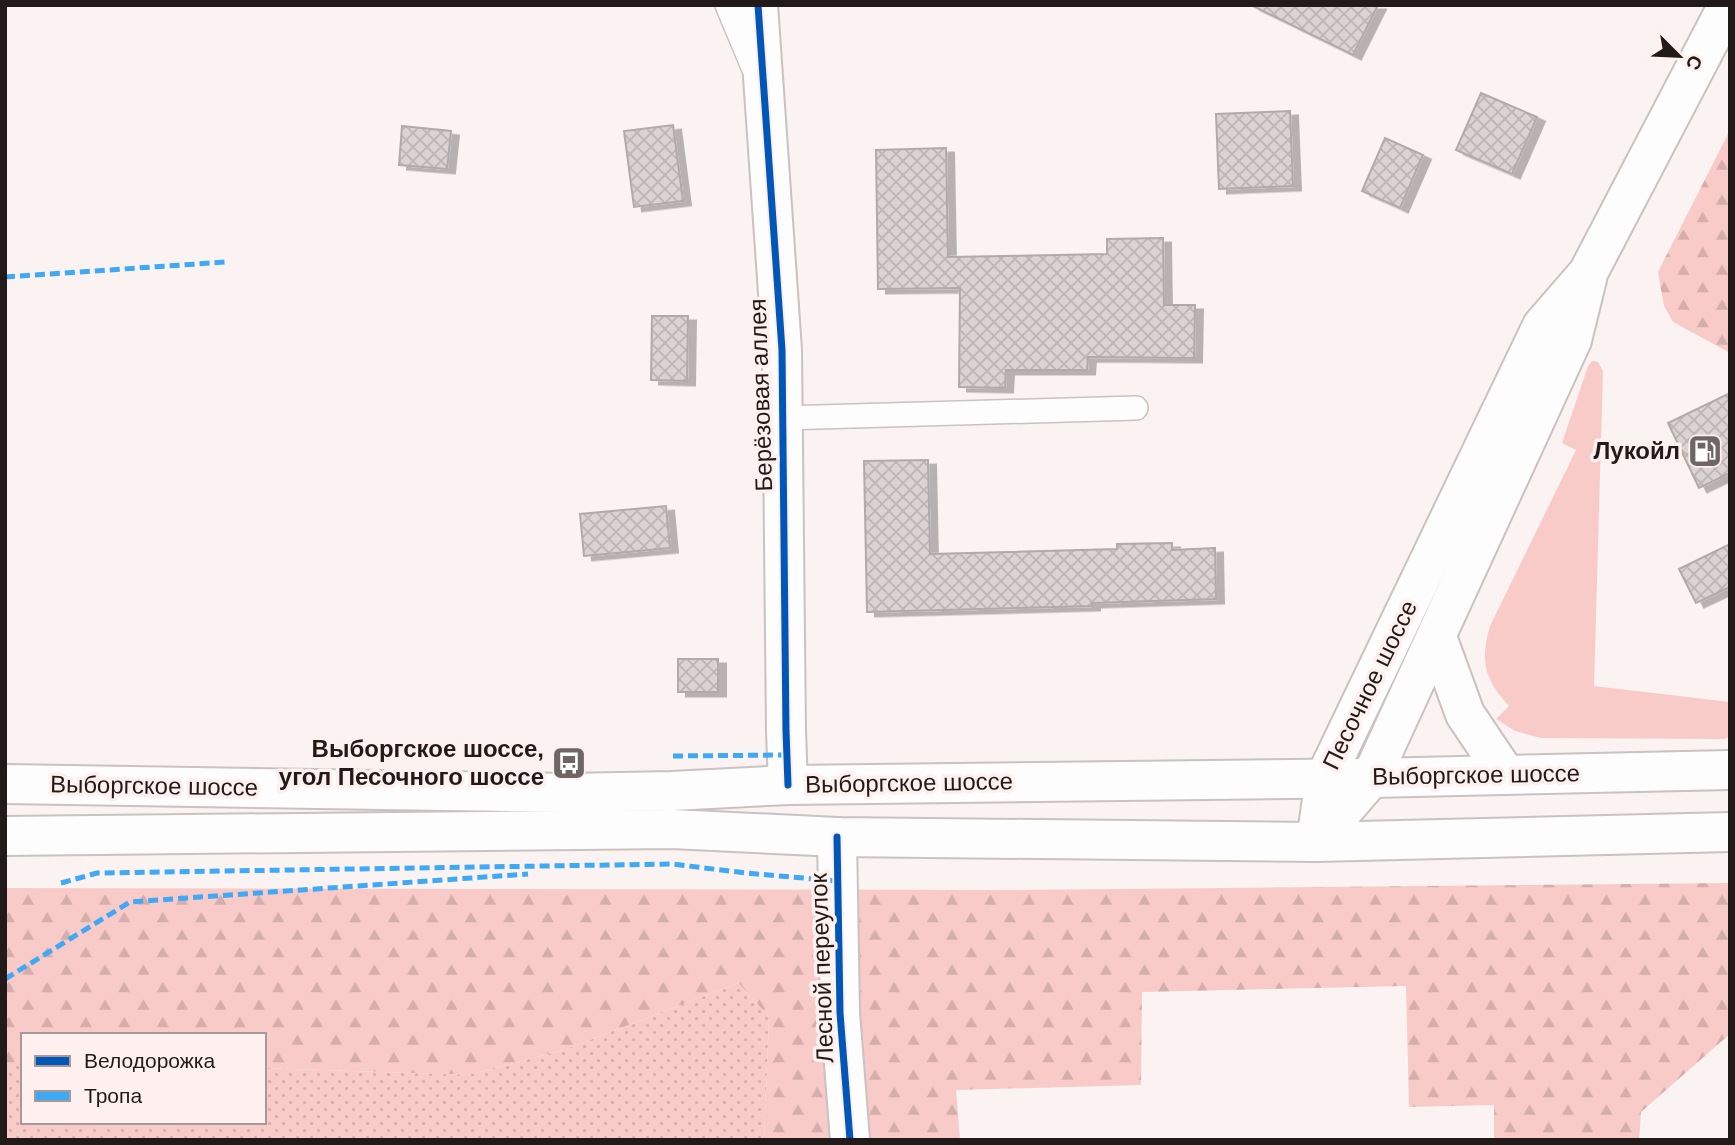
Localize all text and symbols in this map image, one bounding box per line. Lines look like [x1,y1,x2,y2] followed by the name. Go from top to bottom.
[1644,21,1714,91] north arrow
[1682,52,1706,73] text: С
[744,298,777,492] street label: Берёзовая аллея
[1686,432,1724,470] fuel station icon: Лукойл
[1593,437,1680,464] place label: Лукойл
[1317,596,1422,774] street label: Песочное шоссе
[279,735,544,790] place label: Выборгское шоссе, угол Песочного шоссе
[550,744,588,782] bus stop icon: Выборгское шоссе, угол Песочного шоссе
[1372,759,1580,790] street label: Выборгское шоссе
[805,767,1013,798] street label: Выборгское шоссе
[50,770,258,801] street label: Выборгское шоссе
[805,872,838,1064] street label: Лесной переулок
[21,1033,266,1124] legend
[84,1049,215,1072] text: Велодорожка
[84,1084,142,1107] text: Тропа

